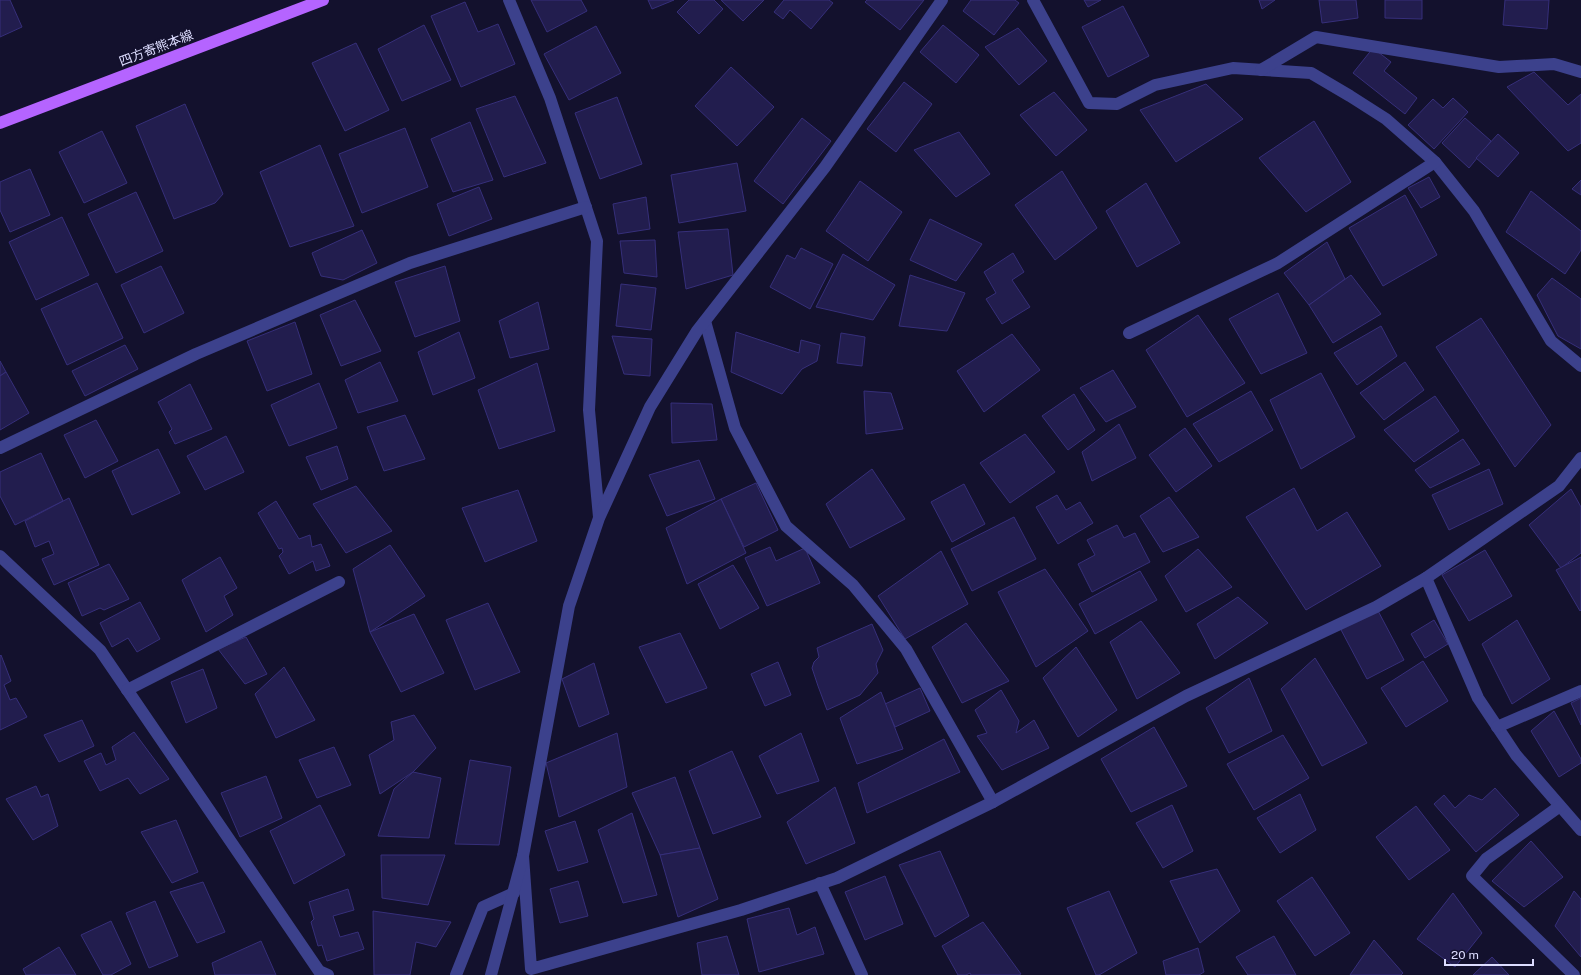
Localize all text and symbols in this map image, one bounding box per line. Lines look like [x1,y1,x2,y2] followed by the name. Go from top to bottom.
[117,27,195,69] street label: 四方寄熊本線
[1445,941,1533,967] scale bar
[1451,948,1479,962] text: 20 m

